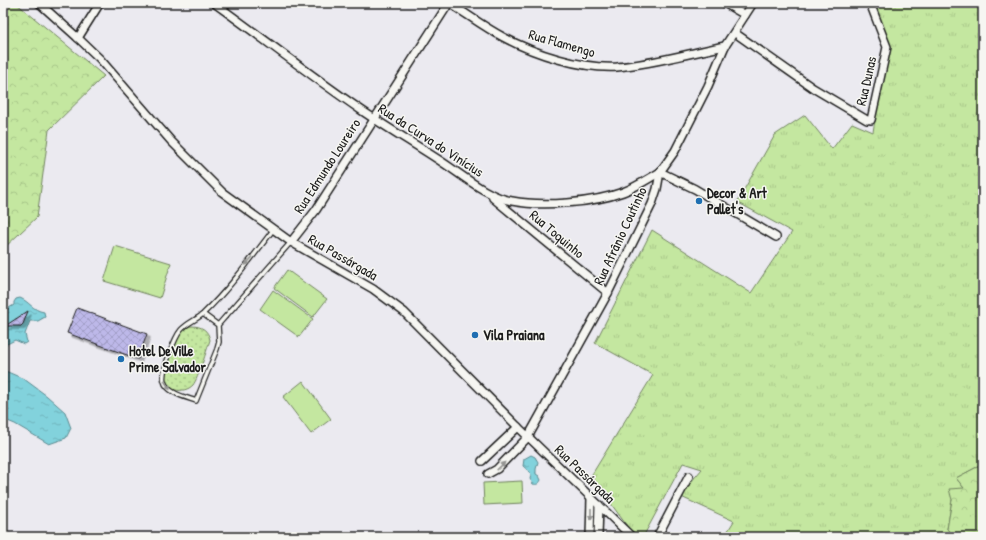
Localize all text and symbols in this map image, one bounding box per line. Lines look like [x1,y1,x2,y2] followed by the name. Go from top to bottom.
[526,24,598,62] street label: Rua Flamengo
[851,54,880,107] street label: Rua Dunas
[375,98,488,181] street label: Rua da Curva do Vinícius
[289,114,365,217] street label: Rua Edmundo Loureiro
[588,183,651,288] street label: Rua Afrânio Coutinho
[707,183,768,218] place label: Decor & Art Pallet's
[694,196,704,206] marker: Decor & Art Pallet's
[525,205,589,263] street label: Rua Toquinho
[305,229,382,285] street label: Rua Passárgada
[245,255,254,266] one-way arrow
[483,325,545,344] place label: Vila Praiana
[470,330,480,340] marker: Vila Praiana
[129,341,206,376] place label: Hotel DeVille Prime Salvador
[116,354,126,364] marker: Hotel DeVille Prime Salvador
[163,379,171,390] one-way arrow
[550,440,620,508] street label: Rua Passárgada
[496,461,506,470] one-way arrow
[588,508,594,521] one-way arrow

